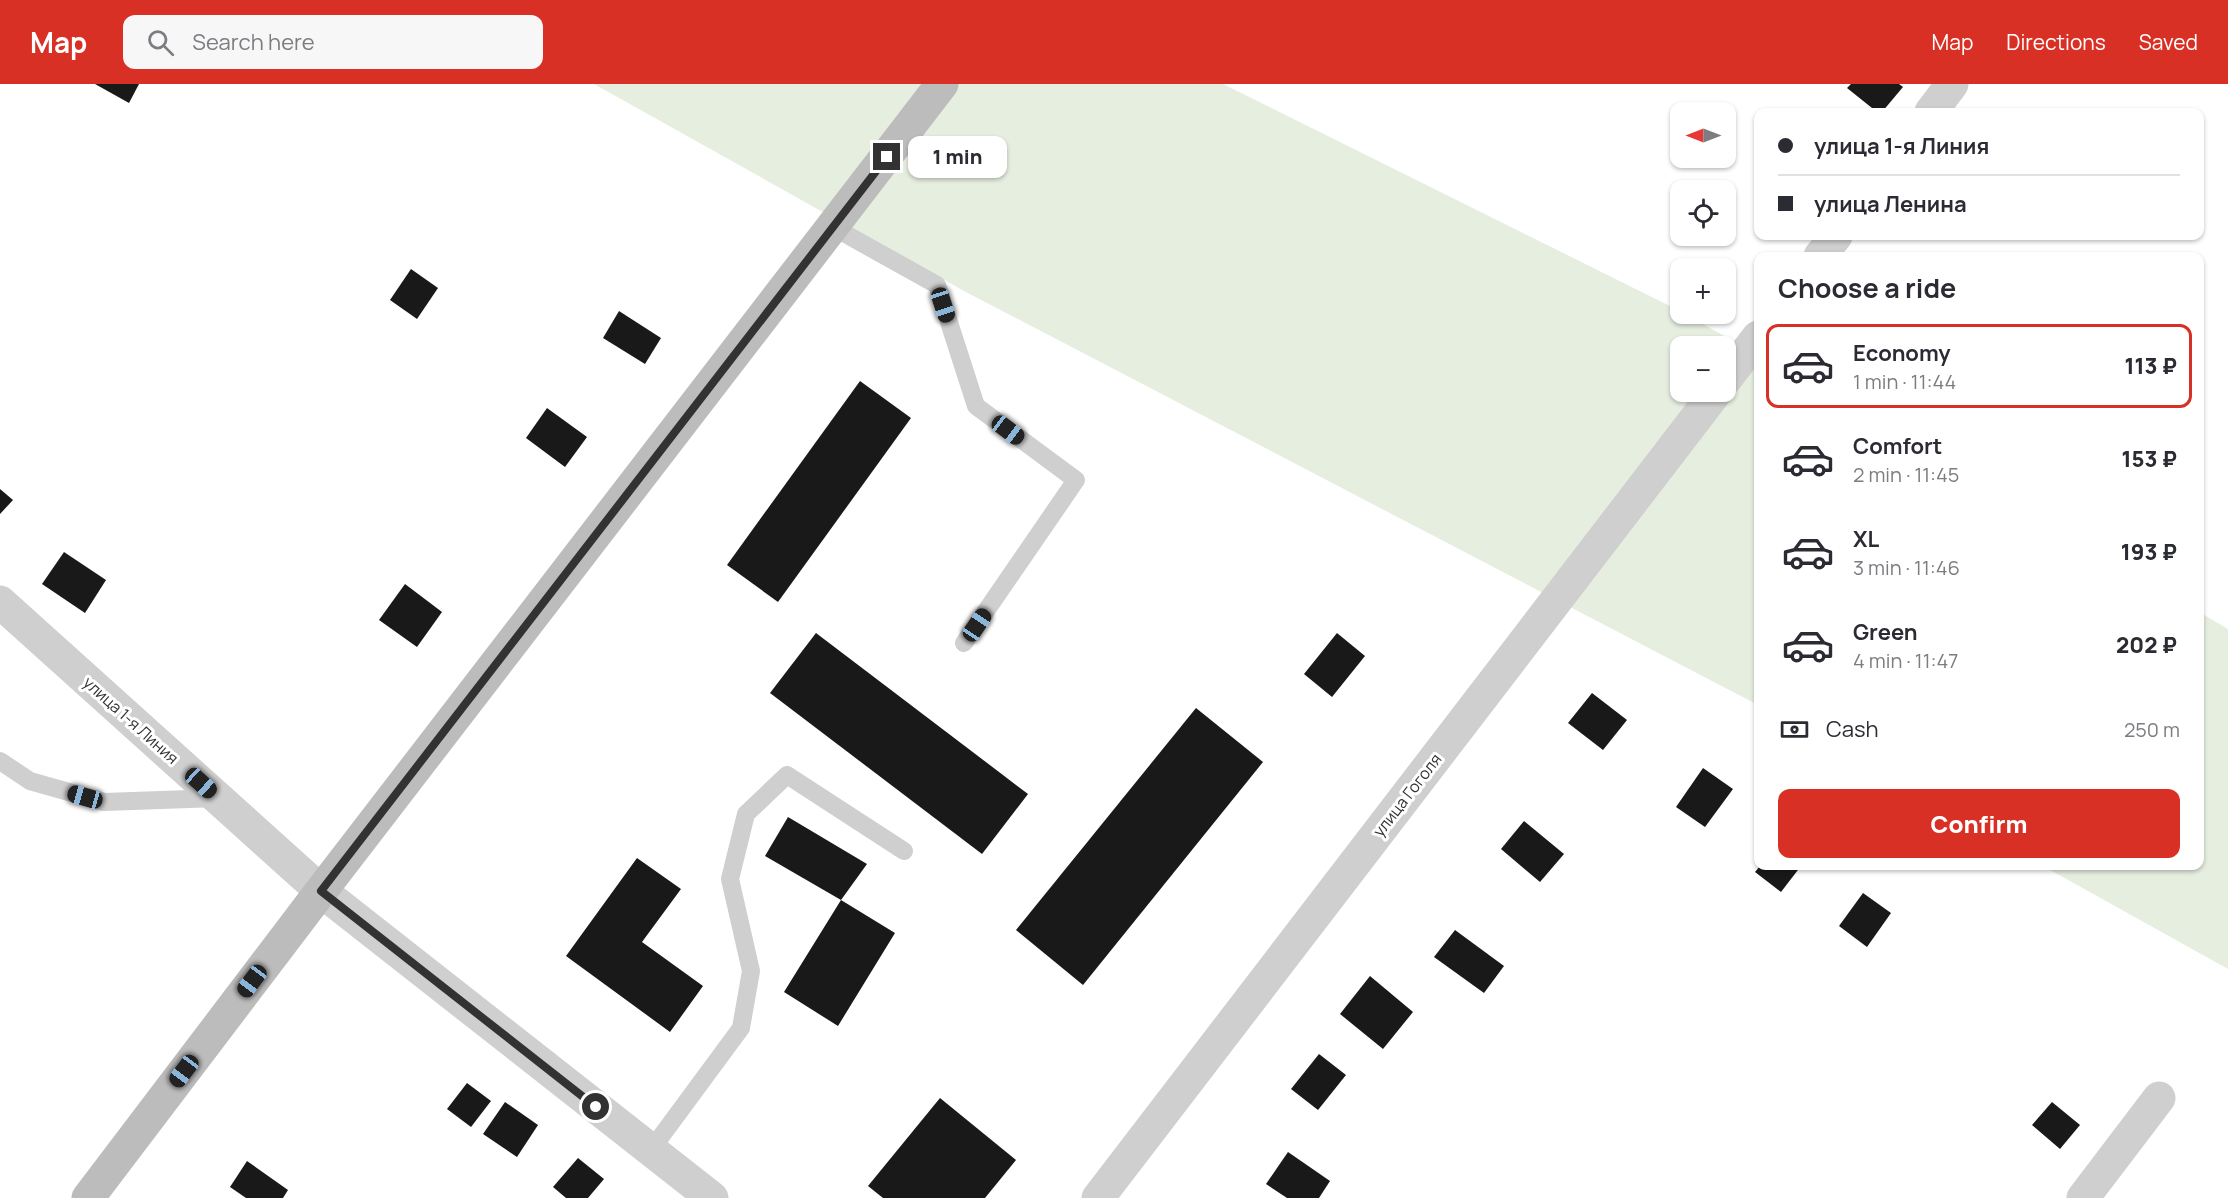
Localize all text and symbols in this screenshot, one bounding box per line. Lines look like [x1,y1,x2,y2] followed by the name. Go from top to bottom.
[123,15,543,69] search box
[30,23,87,61] text: Map
[144,26,177,59] icon: search
[192,27,315,57] text: Search here
[1932,28,1973,56] text: Map
[2006,28,2106,56] text: Directions
[2139,28,2198,56] text: Saved
[1670,102,1736,168] north arrow
[1670,102,1736,402] map controls
[1814,131,1989,161] text: улица 1-я Линия
[908,136,1007,178] callout: 1 min
[873,143,900,170] route end
[932,143,983,170] text: 1 min
[1670,180,1736,246] button: locate
[1814,189,1967,219] text: улица Ленина
[1670,258,1736,324] button: +
[1778,269,1956,306] text: Choose a ride
[929,285,957,325] car
[1670,336,1736,402] button: −
[1853,338,1951,368] text: Economy
[1781,339,1835,393] icon: car
[2124,351,2177,381] text: 113 ₽
[1853,368,1956,395] text: 1 min · 11:44
[988,412,1028,448] car
[1853,431,1942,461] text: Comfort
[1781,432,1835,486] icon: car
[2121,444,2177,474] text: 153 ₽
[1853,461,1959,488] text: 2 min · 11:45
[1853,524,1879,554] text: XL
[1781,525,1835,579] icon: car
[2121,537,2177,567] text: 193 ₽
[1853,554,1960,581] text: 3 min · 11:46
[959,605,995,645] car
[1853,617,1918,647] text: Green
[1781,618,1835,672] icon: car
[2116,630,2177,660] text: 202 ₽
[1853,647,1958,674] text: 4 min · 11:47
[79,671,183,769] street label: улица 1-я Линия
[1778,713,1811,746] icon: cash
[1826,714,1879,744] text: Cash
[2124,716,2180,743] text: 250 m
[1368,749,1446,841] street label: улица Гоголя
[182,764,220,802] car
[65,783,105,811] car
[1778,789,2180,858] button: Confirm
[234,961,270,1001] car
[166,1051,202,1091] car
[582,1093,609,1120] route start

